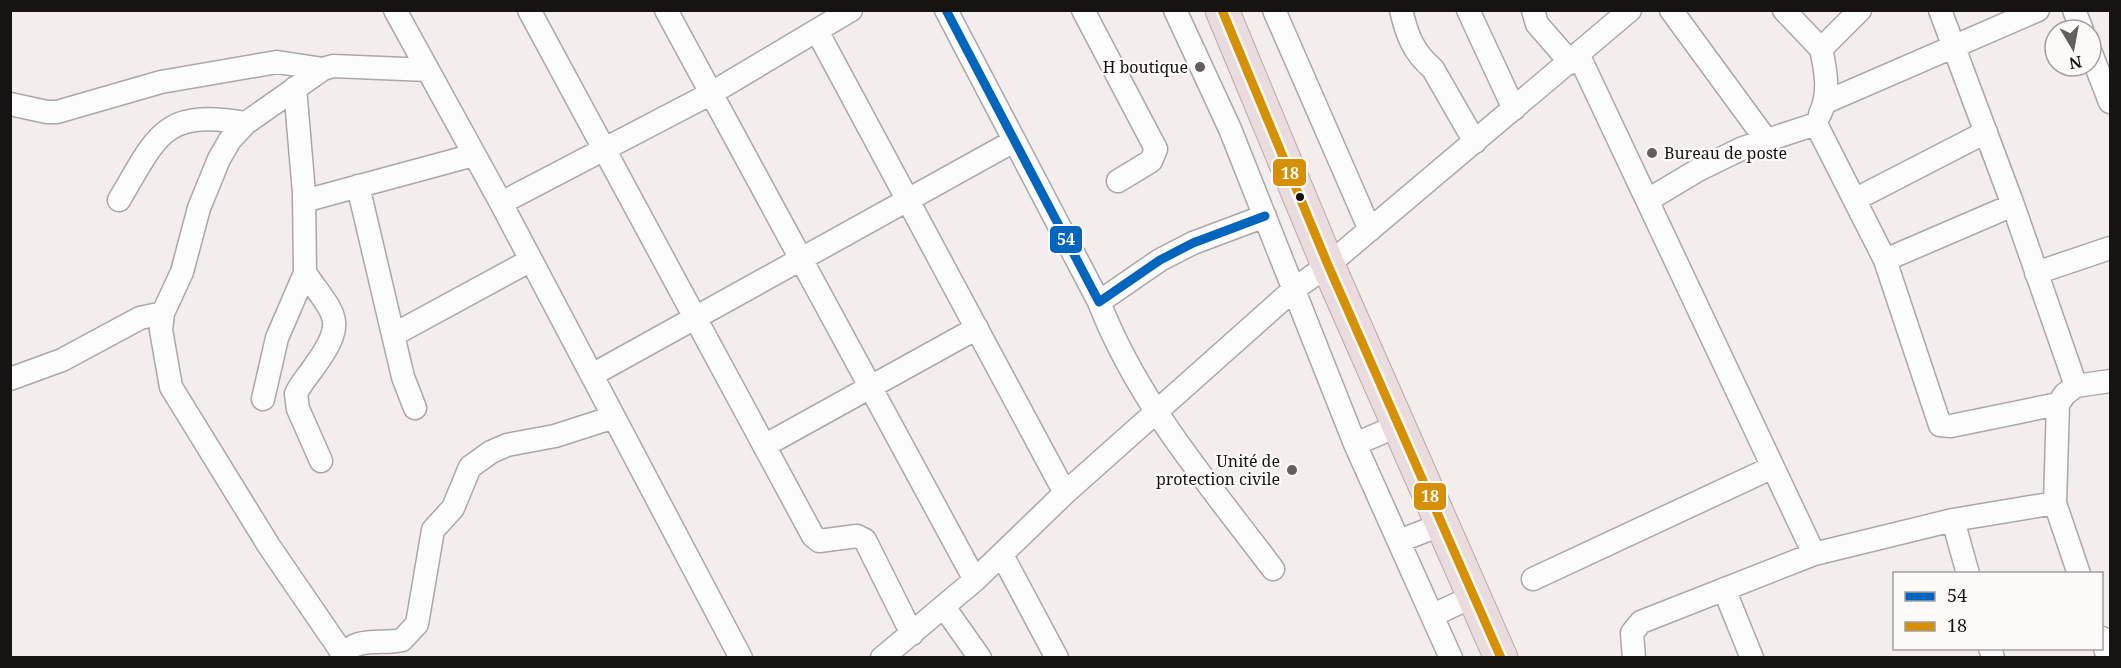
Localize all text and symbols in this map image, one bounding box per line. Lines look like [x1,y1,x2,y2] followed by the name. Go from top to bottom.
[2043,18,2103,78] north arrow
[2067,51,2084,75] text: N
[1103,56,1188,78] place label: H boutique
[1193,60,1207,74] marker: H boutique
[1664,142,1787,164] place label: Bureau de poste
[1645,146,1659,160] marker: Bureau de poste
[1272,158,1307,187] line badge: 18
[1281,162,1299,184] text: 18
[1294,191,1306,203] unlabelled marker
[1049,225,1083,254] line badge: 54
[1057,228,1075,250] text: 54
[1156,450,1280,490] place label: Unité de protection civile
[1285,463,1299,477] marker: Unité de protection civile
[1413,482,1447,511] line badge: 18
[1421,485,1439,507] text: 18
[1893,572,2103,650] legend
[1947,583,1967,607] text: 54
[1947,613,1967,637] text: 18

